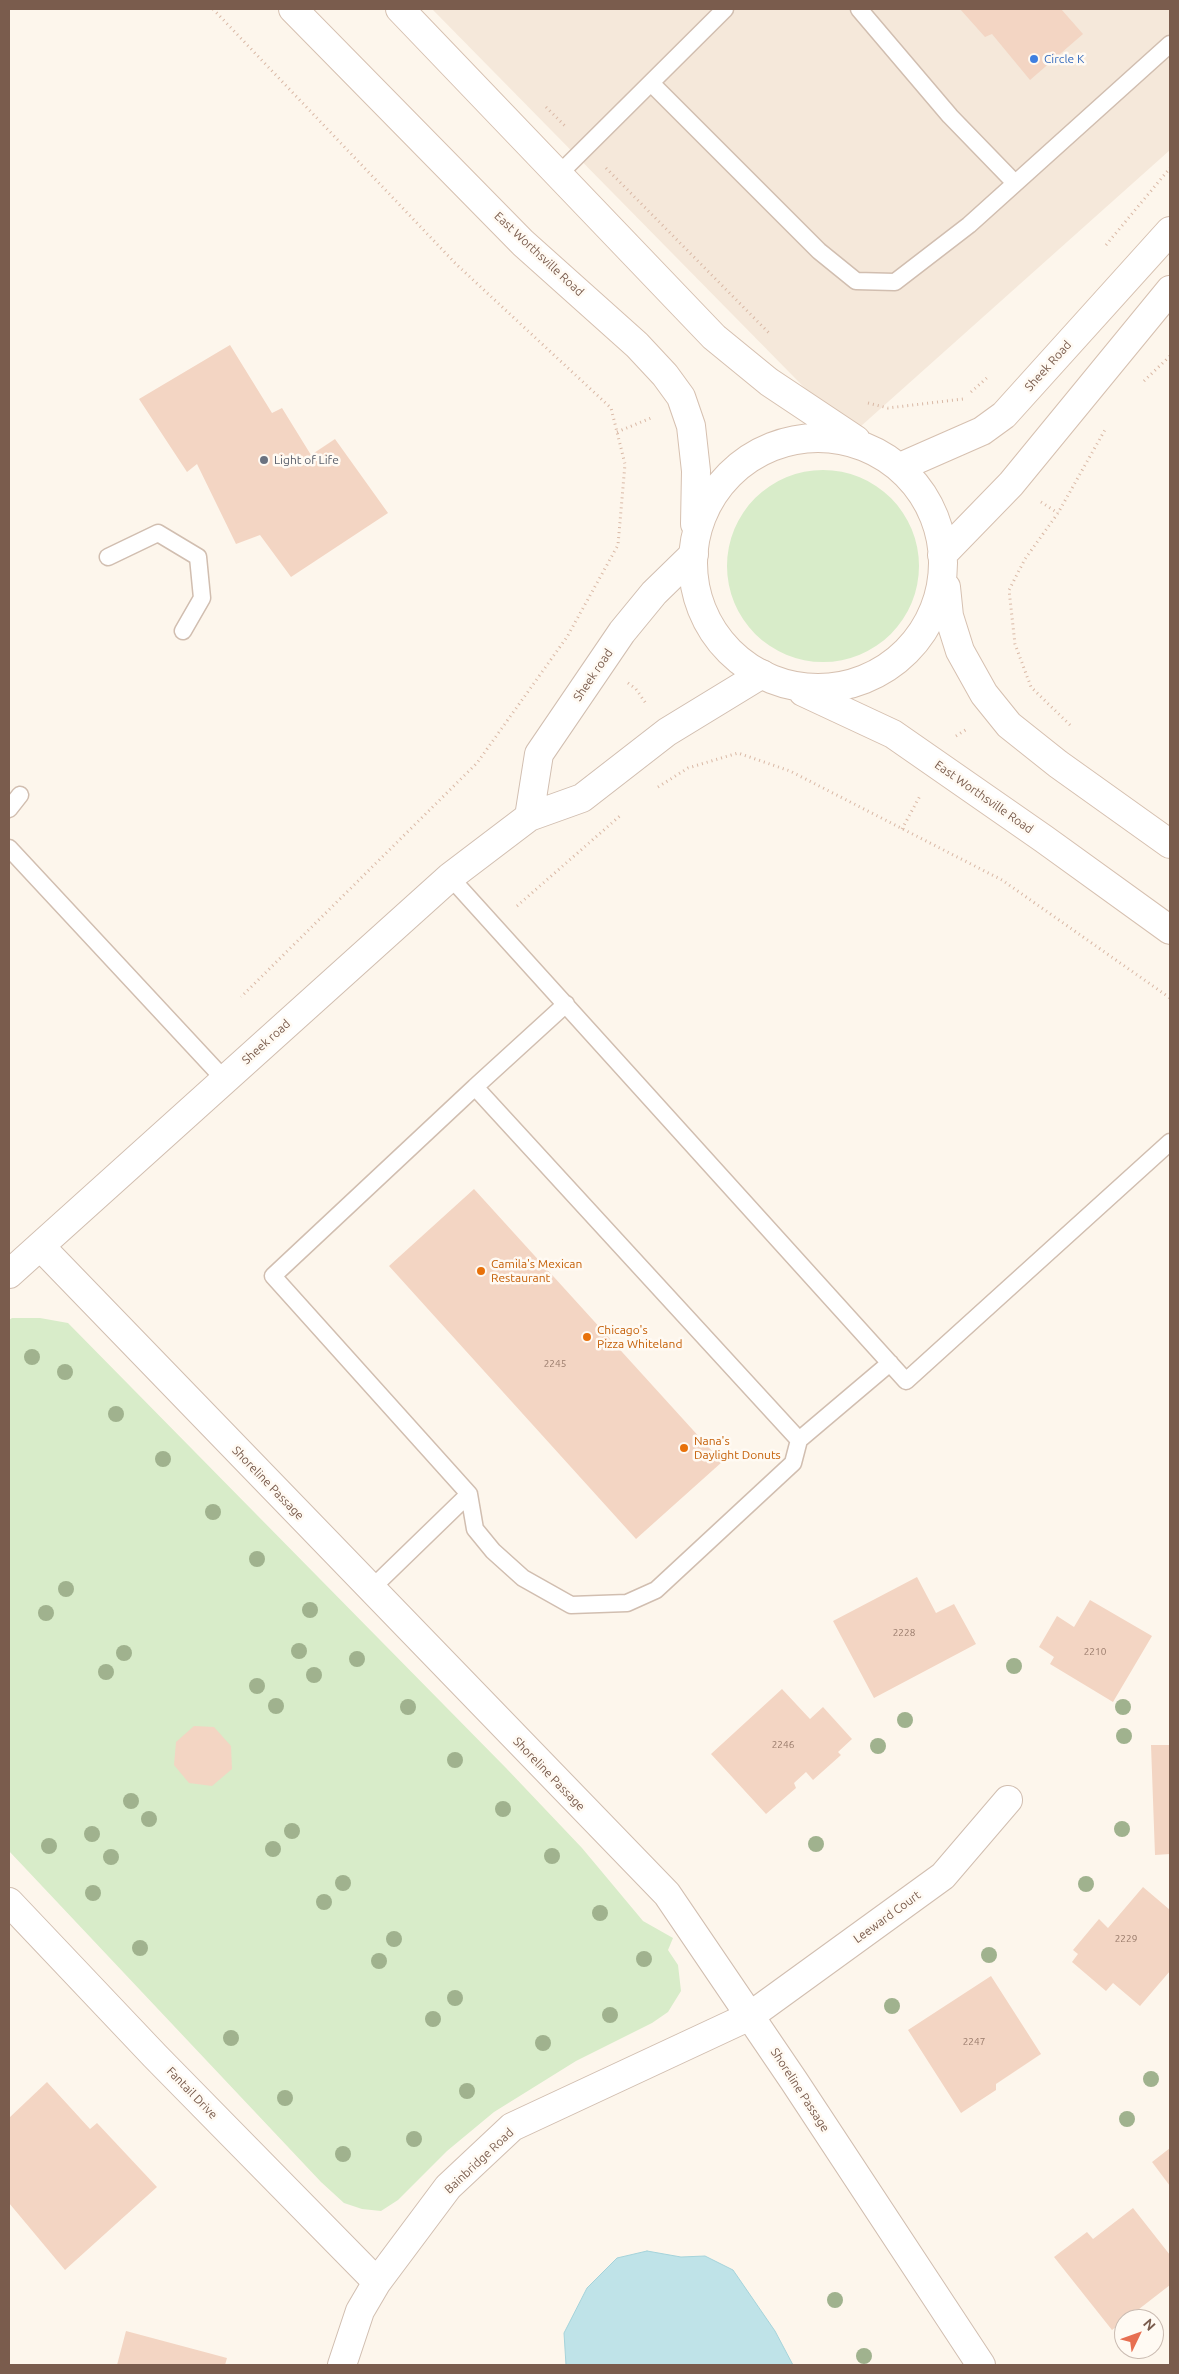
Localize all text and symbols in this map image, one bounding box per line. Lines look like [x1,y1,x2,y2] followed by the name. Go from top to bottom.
[1044,52,1084,66] place label: Circle K
[1028,53,1040,65] marker: Circle K
[491,209,587,299] street label: East Worthsville Road
[1022,338,1074,394] street label: Sheek Road
[274,453,339,467] place label: Light of Life
[258,454,270,466] marker: Light of Life
[570,646,616,704] street label: Sheek road
[932,758,1036,836] street label: East Worthsville Road
[239,1017,293,1067] street label: Sheek road
[491,1257,582,1285] place label: Camila's Mexican Restaurant
[475,1265,487,1277] marker: Camila's Mexican Restaurant
[597,1323,682,1351] place label: Chicago's Pizza Whiteland
[581,1331,593,1343] marker: Chicago's Pizza Whiteland
[544,1358,566,1370] house number: 2245
[694,1434,781,1462] place label: Nana's Daylight Donuts
[678,1442,690,1454] marker: Nana's Daylight Donuts
[229,1443,307,1523] street label: Shoreline Passage
[893,1627,915,1639] house number: 2228
[1084,1646,1106,1658] house number: 2210
[510,1734,588,1814] street label: Shoreline Passage
[772,1739,794,1751] house number: 2246
[851,1888,923,1946] street label: Leeward Court
[1115,1933,1137,1945] house number: 2229
[963,2036,985,2048] house number: 2247
[768,2045,832,2135] street label: Shoreline Passage
[164,2064,220,2122] street label: Fantail Drive
[442,2125,516,2197] street label: Bainbridge Road
[1114,2309,1164,2359] north arrow
[1140,2315,1159,2334] text: N

